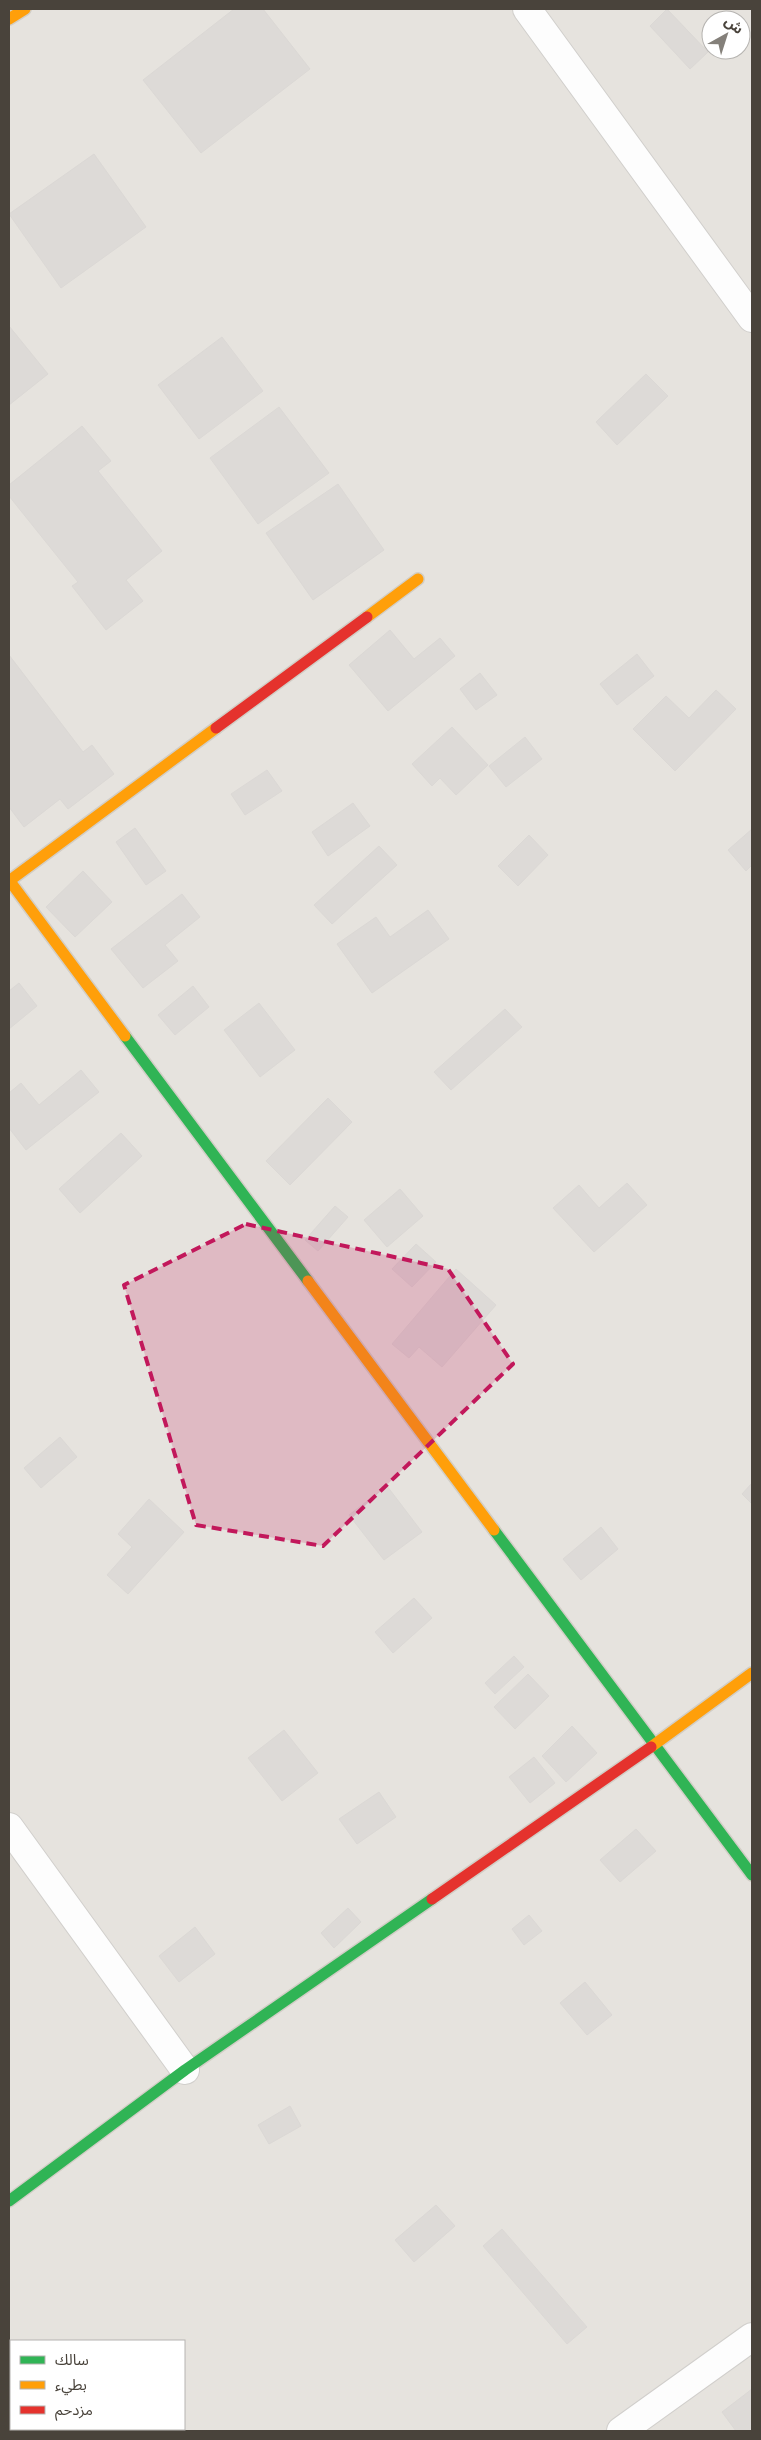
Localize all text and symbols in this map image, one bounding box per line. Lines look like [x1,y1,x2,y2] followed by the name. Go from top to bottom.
[701,10,751,60] north arrow
[722,12,747,37] text: ش
[10,2340,185,2430] legend
[55,2350,89,2369] text: سالك
[55,2375,87,2396] text: بطيء
[55,2400,93,2421] text: مزدحم

